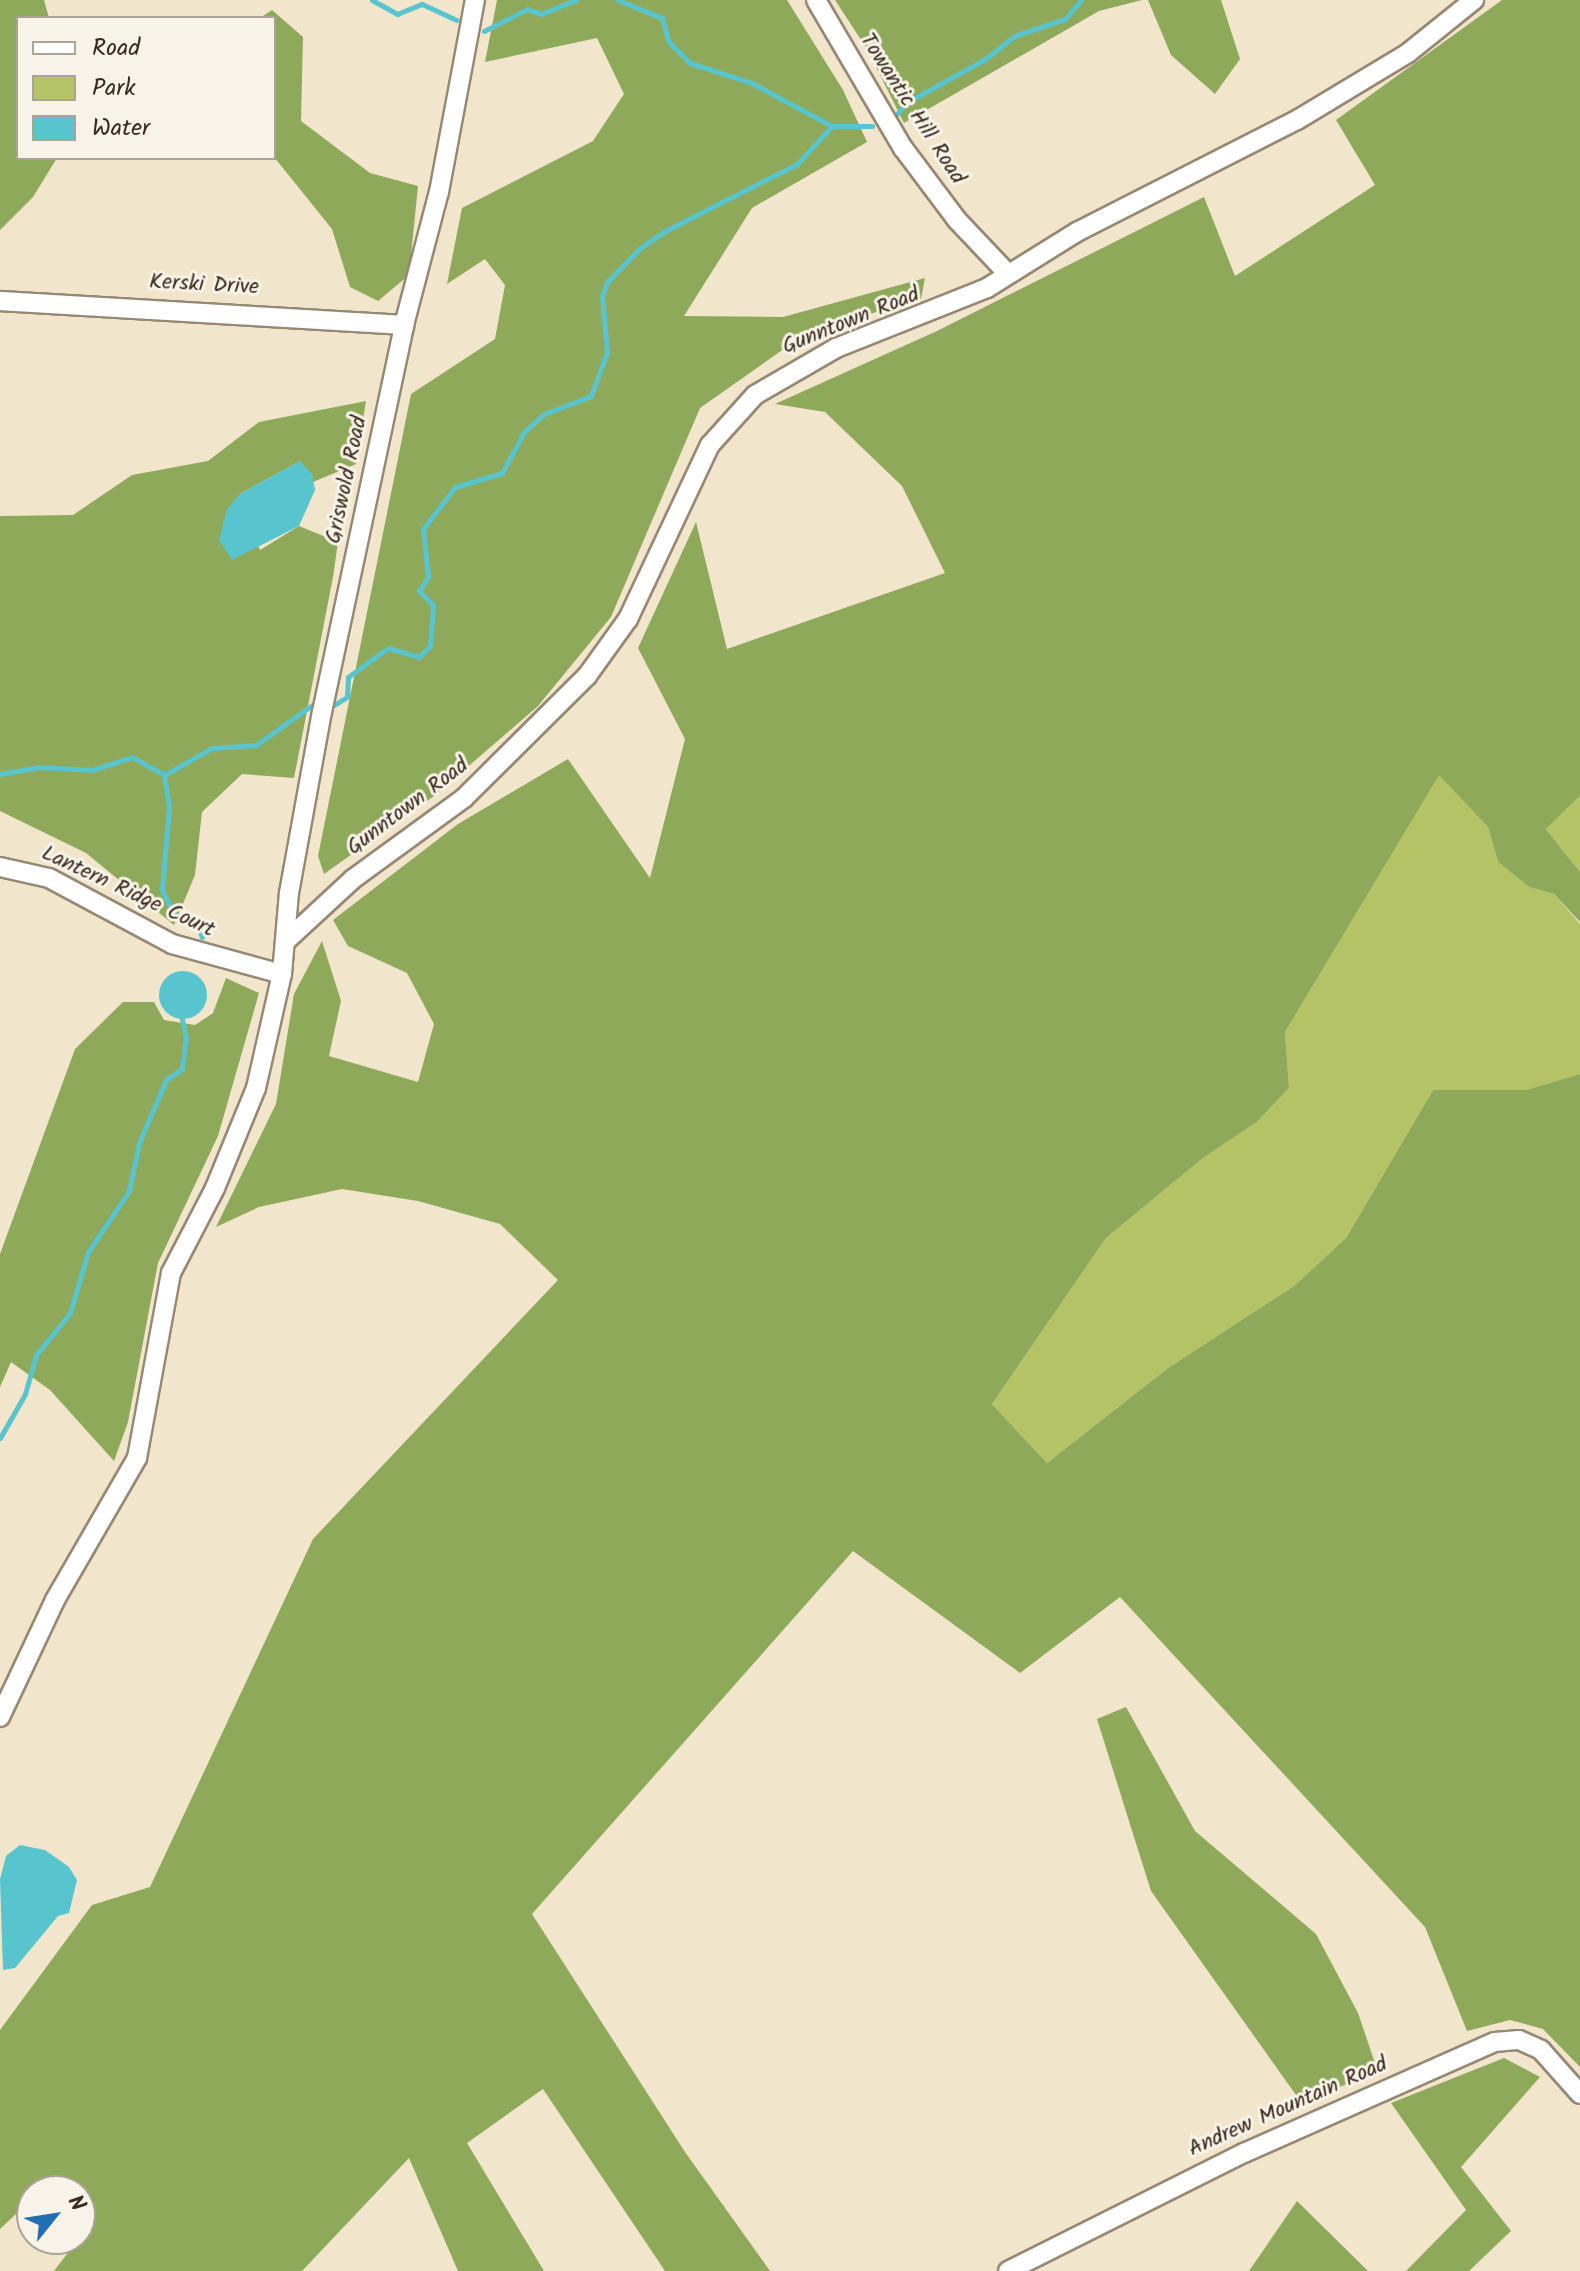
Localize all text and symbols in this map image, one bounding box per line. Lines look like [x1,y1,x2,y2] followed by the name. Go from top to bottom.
[16,16,276,160] legend
[92,29,140,68] text: Road
[853,29,971,189] street label: Towantic Hill Road
[92,69,136,108] text: Park
[92,109,150,148] text: Water
[148,269,260,301] street label: Kerski Drive
[779,282,923,360] street label: Gunntown Road
[321,414,373,546] street label: Griswold Road
[342,753,474,861] street label: Gunntown Road
[37,840,219,944] street label: Lantern Ridge Court
[1184,2051,1392,2163] street label: Andrew Mountain Road
[16,2175,96,2255] north arrow
[57,2189,94,2219] text: N

